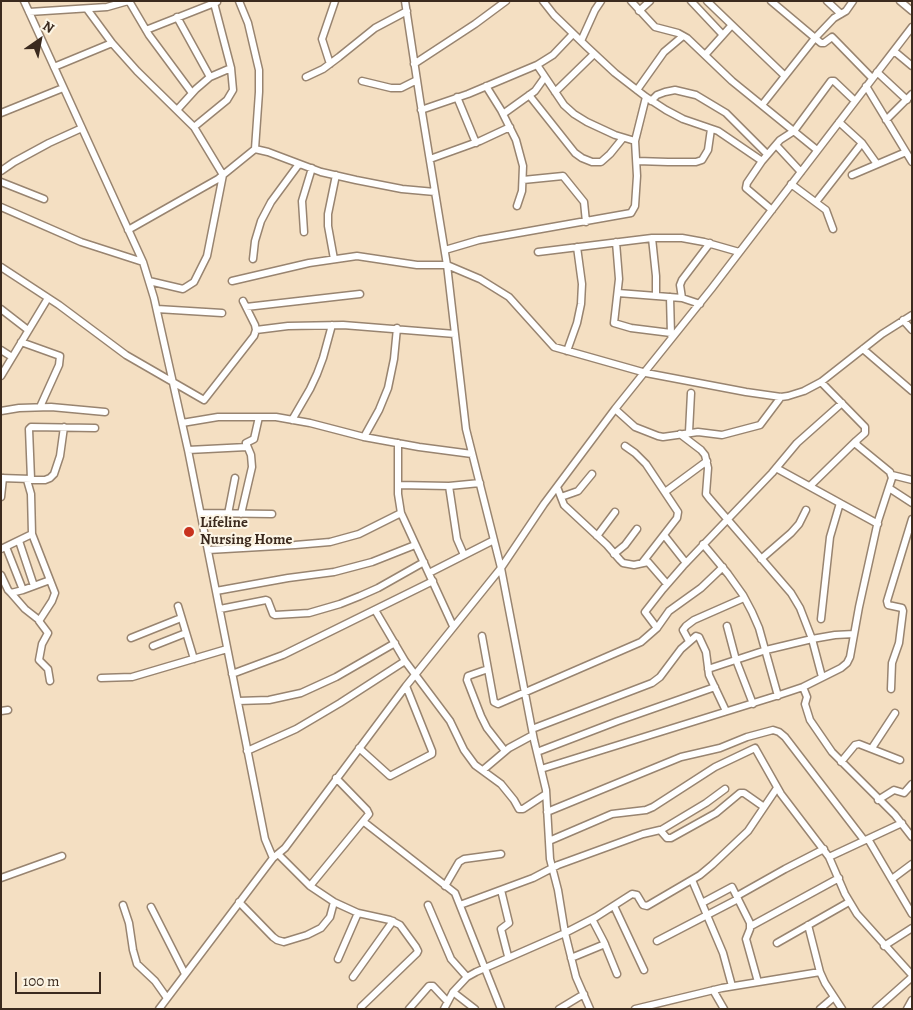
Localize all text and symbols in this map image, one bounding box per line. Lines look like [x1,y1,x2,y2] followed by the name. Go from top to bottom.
[15,15,65,65] north arrow
[39,16,58,38] text: N
[200,514,292,549] place label: Lifeline Nursing Home
[182,525,196,539] marker: Lifeline Nursing Home
[18,962,104,994] scale bar
[23,971,60,991] text: 100 m

